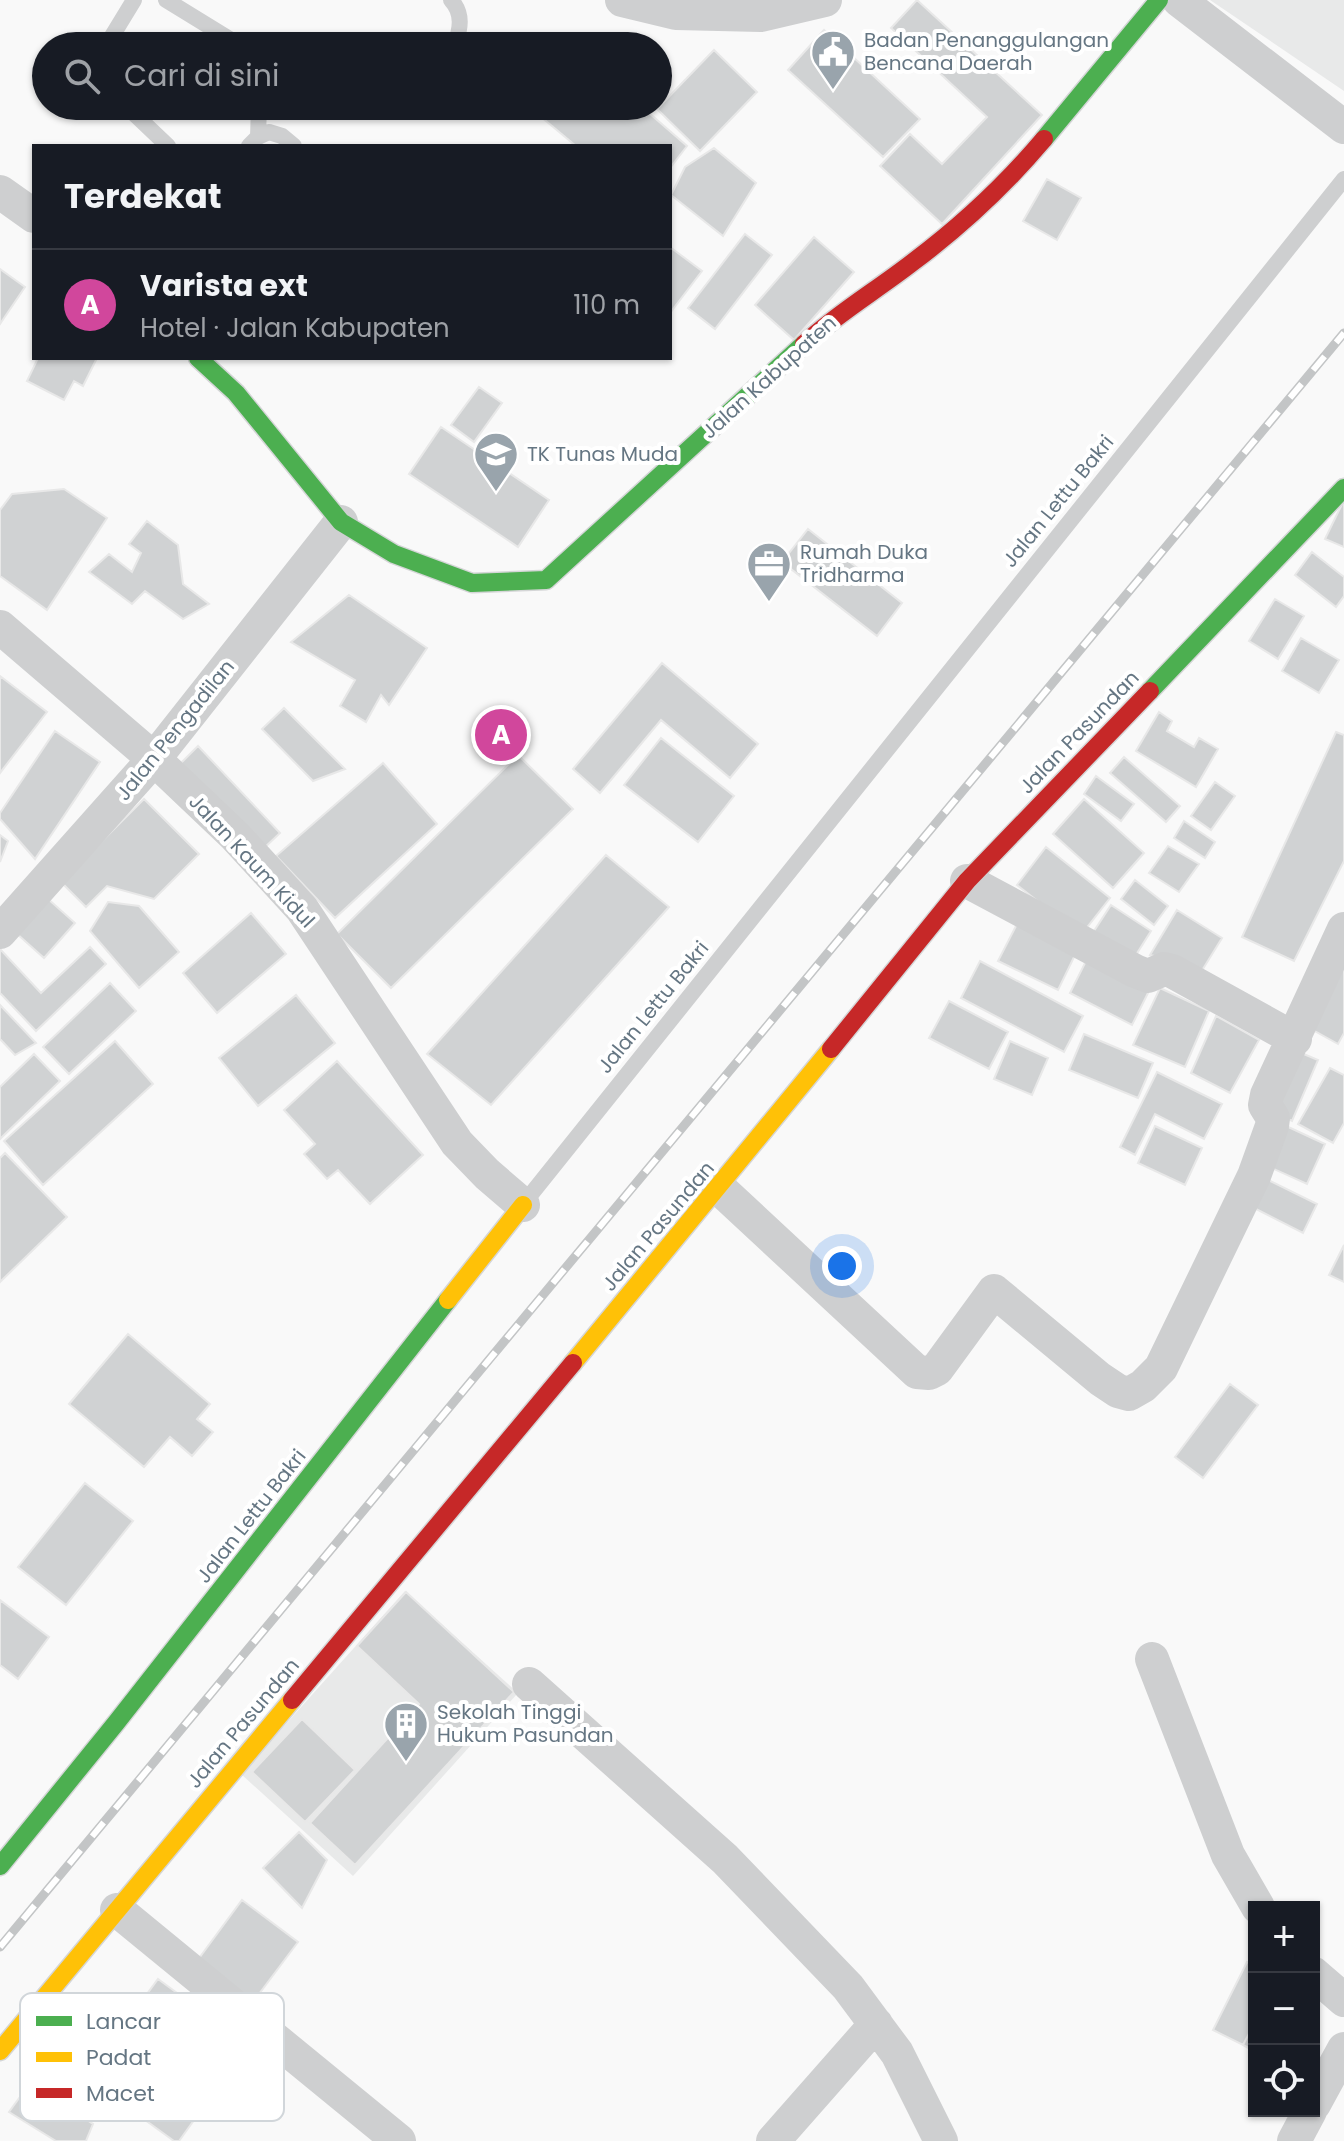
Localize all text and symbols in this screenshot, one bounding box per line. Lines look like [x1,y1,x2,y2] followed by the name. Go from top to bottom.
[864,26,1109,77] place label: Badan Penanggulangan Bencana Daerah
[809,28,857,91] public building icon: Badan Penanggulangan Bencana Daerah
[32,32,672,120] search box
[60,54,104,98] icon: search
[124,54,279,97] text: Cari di sini
[64,172,222,220] text: Terdekat
[140,264,308,307] text: Varista ext
[80,287,100,323] text: A
[573,287,640,323] text: 110 m
[696,309,842,445] street label: Jalan Kabupaten
[140,310,450,346] text: Hotel · Jalan Kabupaten
[996,429,1120,573] street label: Jalan Lettu Bakri
[472,430,520,493] school or university icon: TK Tunas Muda
[527,440,678,468] place label: TK Tunas Muda
[800,538,928,589] place label: Rumah Duka Tridharma
[745,540,793,603] office icon: Rumah Duka Tridharma
[109,653,241,807] street label: Jalan Pengadilan
[1013,664,1145,800] street label: Jalan Pasundan
[475,705,527,765] pin: A
[183,788,321,934] street label: Jalan Kaum Kidul
[591,935,715,1079] street label: Jalan Lettu Bakri
[595,1155,721,1297] street label: Jalan Pasundan
[822,1246,862,1286] your location
[190,1443,312,1589] street label: Jalan Lettu Bakri
[180,1652,306,1794] street label: Jalan Pasundan
[437,1698,614,1749] place label: Sekolah Tinggi Hukum Pasundan
[382,1700,430,1763] building icon: Sekolah Tinggi Hukum Pasundan
[1248,1901,1320,2117] map controls
[1248,1901,1320,1973] button: +
[1248,1973,1320,2045] button: −
[20,1993,284,2121] legend
[86,2006,161,2037] text: Lancar
[86,2042,151,2073] text: Padat
[1248,2045,1320,2117] button: locate
[86,2078,155,2109] text: Macet

